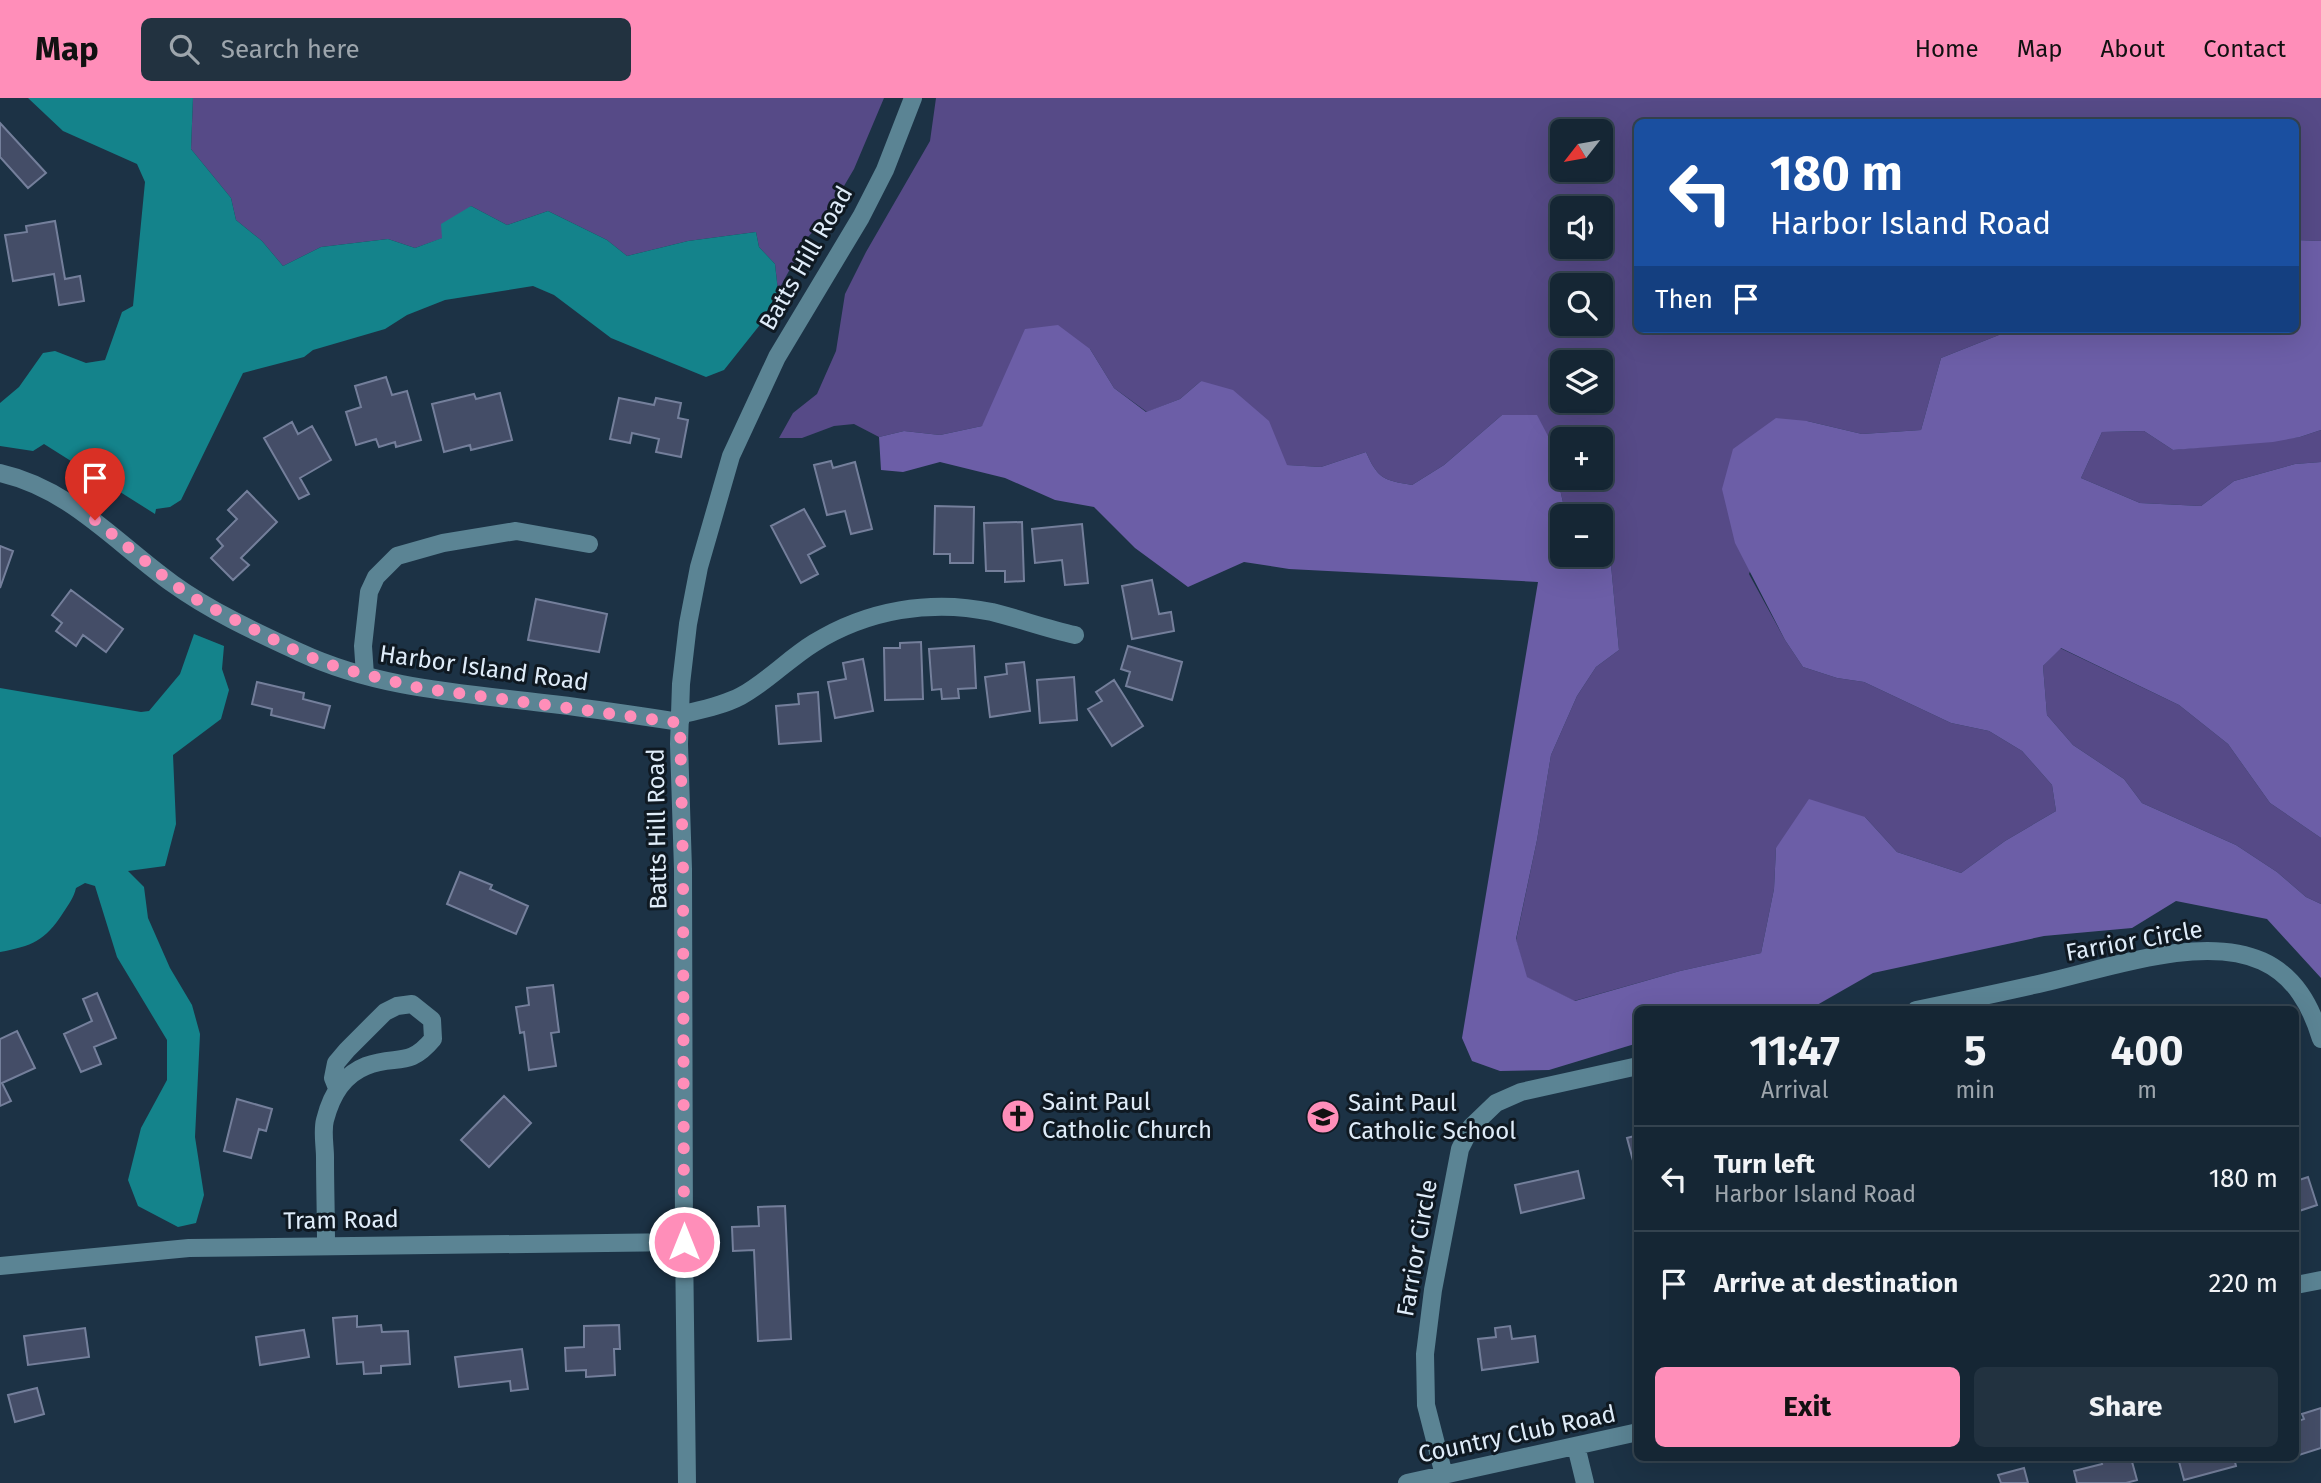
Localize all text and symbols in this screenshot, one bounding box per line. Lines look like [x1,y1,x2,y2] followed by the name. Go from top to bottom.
[141,18,631,81] search box
[35,29,99,69] text: Map
[165,30,203,68] icon: search
[221,34,360,65] text: Search here
[1915,35,1979,63] text: Home
[2017,35,2063,63] text: Map
[2101,35,2165,63] text: About
[2203,35,2286,63] text: Contact
[1550,119,1614,182] north arrow
[1550,119,1613,567] map controls
[1770,144,1903,203] text: 180 m
[1655,147,1746,238] icon: left
[754,181,858,335] street label: Batts Hill Road
[1550,196,1613,259] button: sound
[1770,204,2051,242] text: Harbor Island Road
[1550,273,1613,336] button: search
[1727,280,1765,318] icon: arrive
[1655,284,1713,315] text: Then
[1550,350,1613,413] button: layers
[1550,427,1613,490] button: +
[65,448,125,520] pin
[76,459,114,497] icon: arrive
[1550,504,1613,567] button: −
[378,639,590,697] street label: Harbor Island Road
[642,748,672,910] street label: Batts Hill Road
[2063,915,2205,967] street label: Farrior Circle
[1750,1026,1840,1076] text: 11:47
[1964,1026,1986,1076] text: 5
[2111,1026,2183,1076] text: 400
[1761,1076,1828,1104] text: Arrival
[1955,1076,1995,1104] text: min
[2137,1076,2157,1104] text: m
[1042,1088,1212,1144] place label: Saint Paul Catholic Church
[1348,1089,1516,1145] place label: Saint Paul Catholic School
[999,1097,1037,1135] church icon: Saint Paul Catholic Church
[1304,1098,1342,1136] school or university icon: Saint Paul Catholic School
[1714,1149,1815,1180] text: Turn left
[1655,1160,1693,1198] icon: left
[2209,1163,2278,1194] text: 180 m
[1391,1177,1443,1319] street label: Farrior Circle
[1714,1180,1916,1208] text: Harbor Island Road
[283,1205,399,1235] street label: Tram Road
[647,1205,721,1279] position arrow
[1655,1265,1693,1303] icon: arrive
[1714,1268,1958,1299] text: Arrive at destination
[2209,1268,2278,1299] text: 220 m
[1655,1367,1960,1447] button: Exit
[1974,1367,2278,1447] button: Share
[1416,1399,1618,1469] street label: Country Club Road

